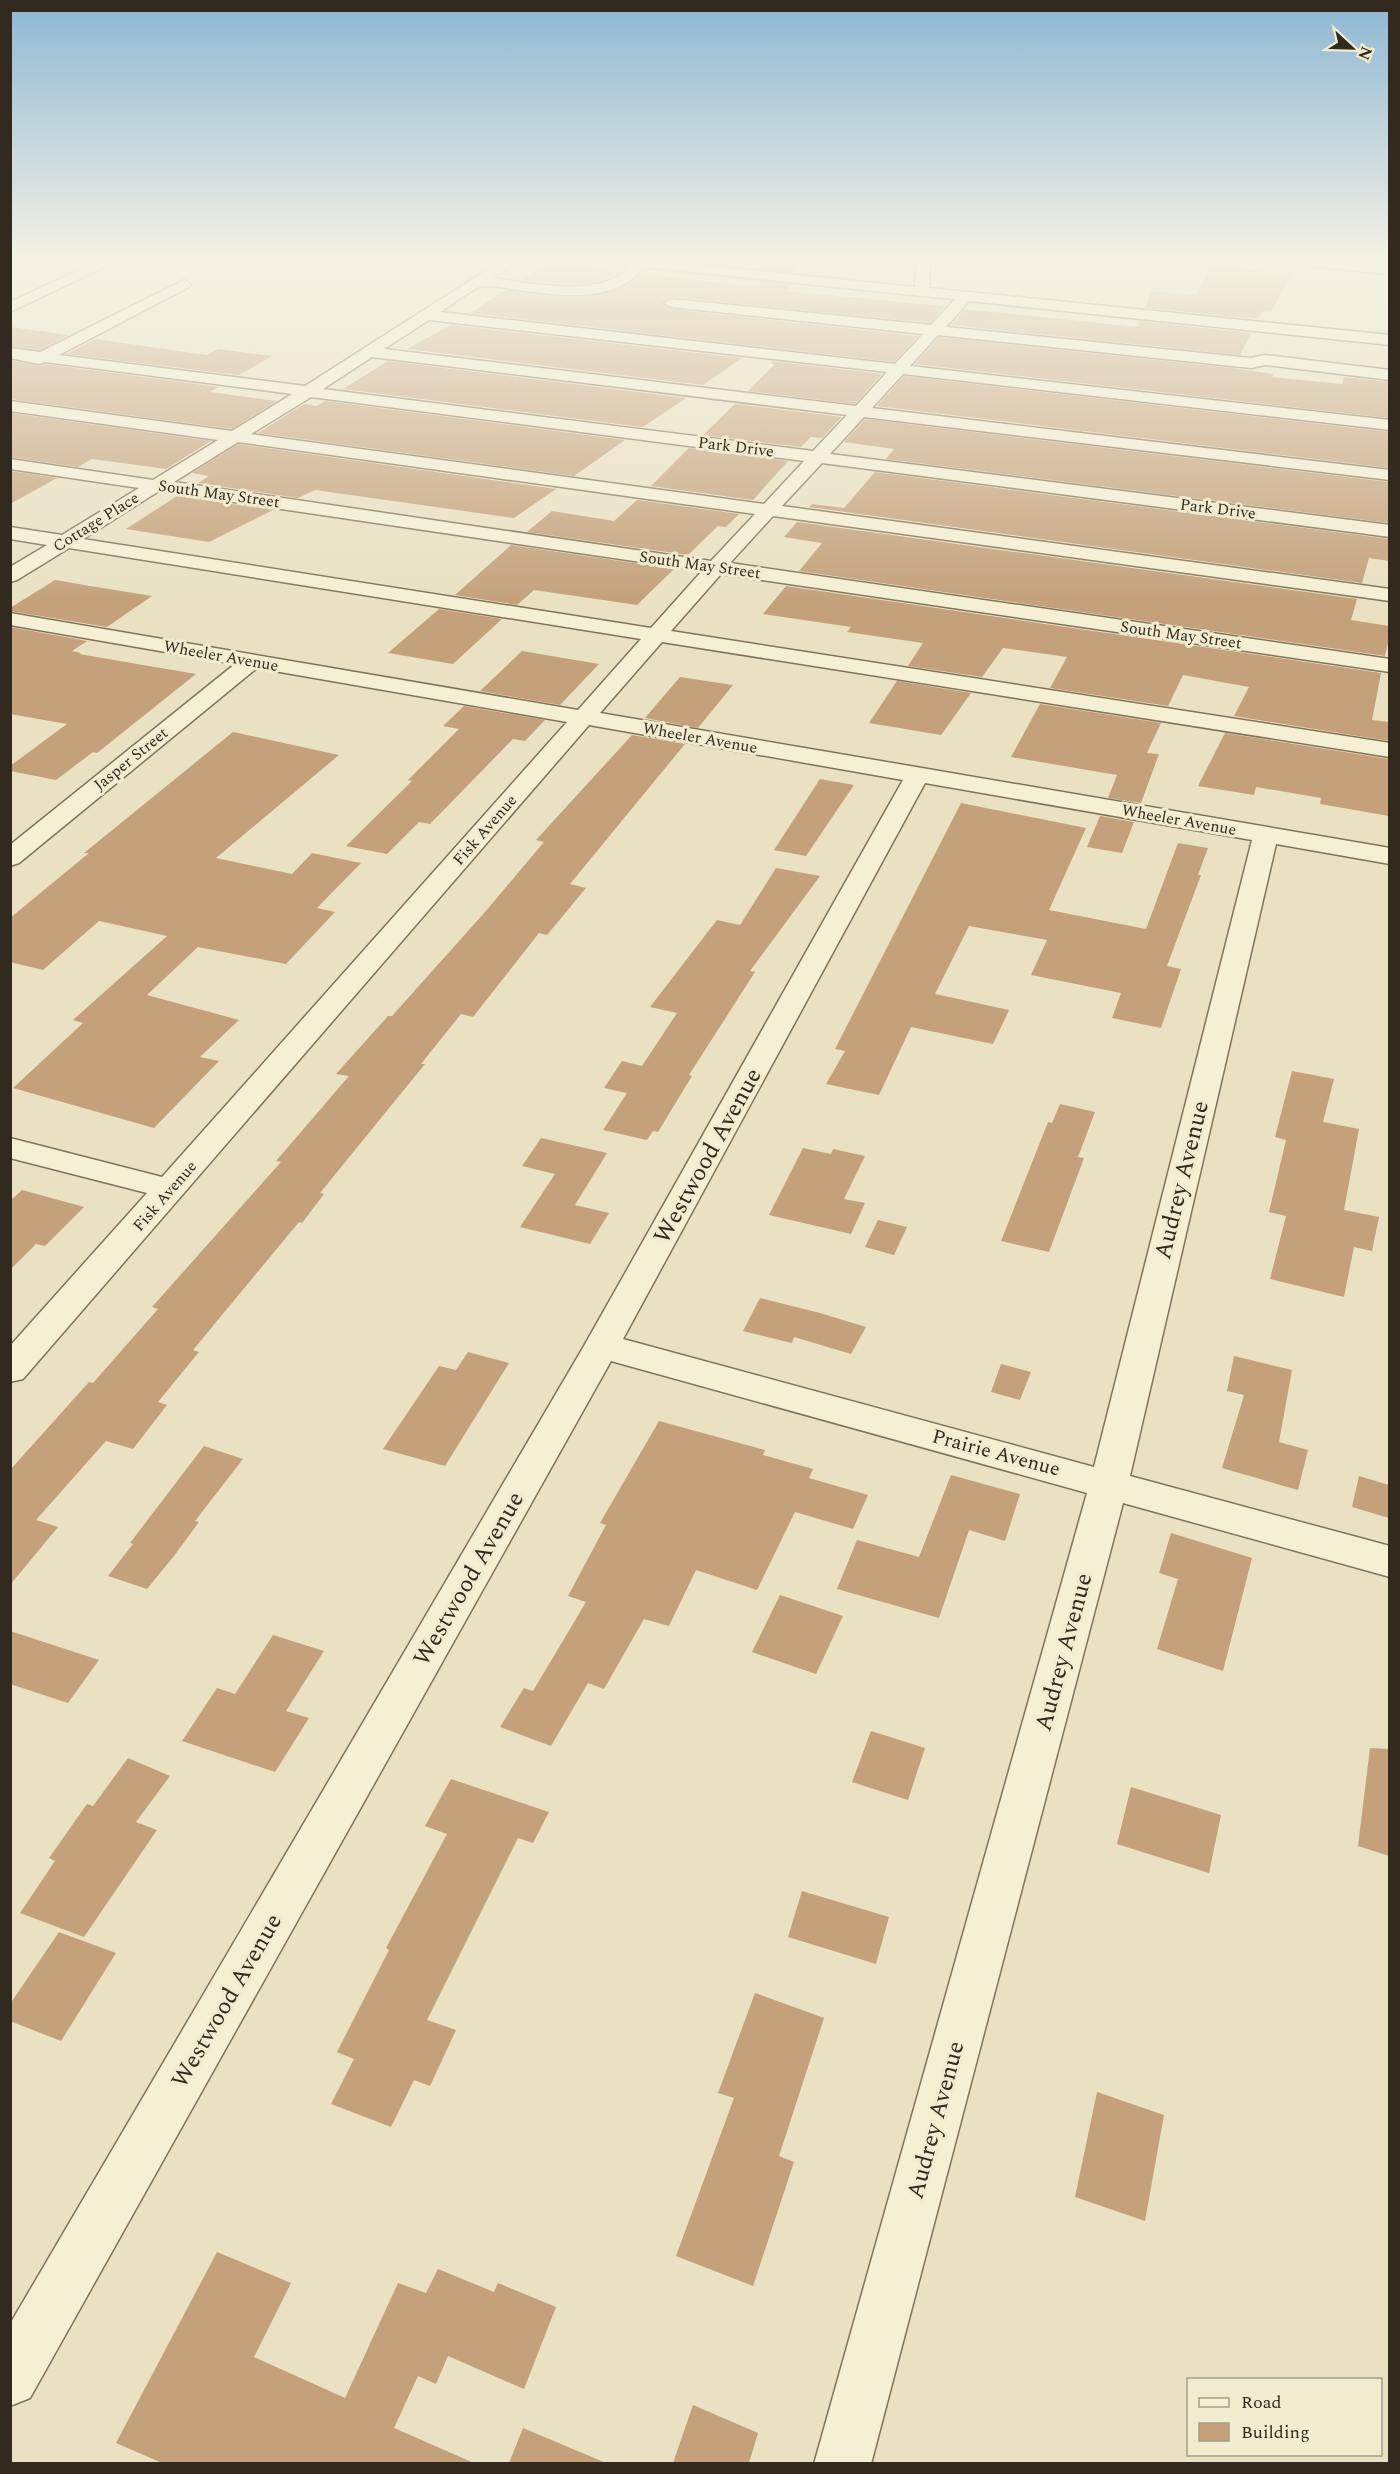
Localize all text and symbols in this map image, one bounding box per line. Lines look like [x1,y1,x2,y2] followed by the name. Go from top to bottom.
[1322,18,1382,78] north arrow
[1351,43,1379,64] text: N
[697,430,775,464] street label: Park Drive
[157,474,281,514] street label: South May Street
[48,486,144,558] street label: Cottage Place
[1179,492,1257,526] street label: Park Drive
[638,545,762,585] street label: South May Street
[1119,615,1243,655] street label: South May Street
[162,634,280,678] street label: Wheeler Avenue
[641,716,759,760] street label: Wheeler Avenue
[89,721,174,797] street label: Jasper Street
[447,789,523,871] street label: Fisk Avenue
[1120,798,1238,842] street label: Wheeler Avenue
[645,1061,771,1251] street label: Westwood Avenue
[1145,1097,1219,1263] street label: Audrey Avenue
[127,1155,203,1237] street label: Fisk Avenue
[929,1421,1063,1485] street label: Prairie Avenue
[404,1485,534,1673] street label: Westwood Avenue
[1026,1569,1102,1735] street label: Audrey Avenue
[162,1907,292,2095] street label: Westwood Avenue
[898,2037,974,2203] street label: Audrey Avenue
[1187,2378,1382,2456] legend
[1241,2389,1282,2416] text: Road
[1241,2419,1310,2446] text: Building

